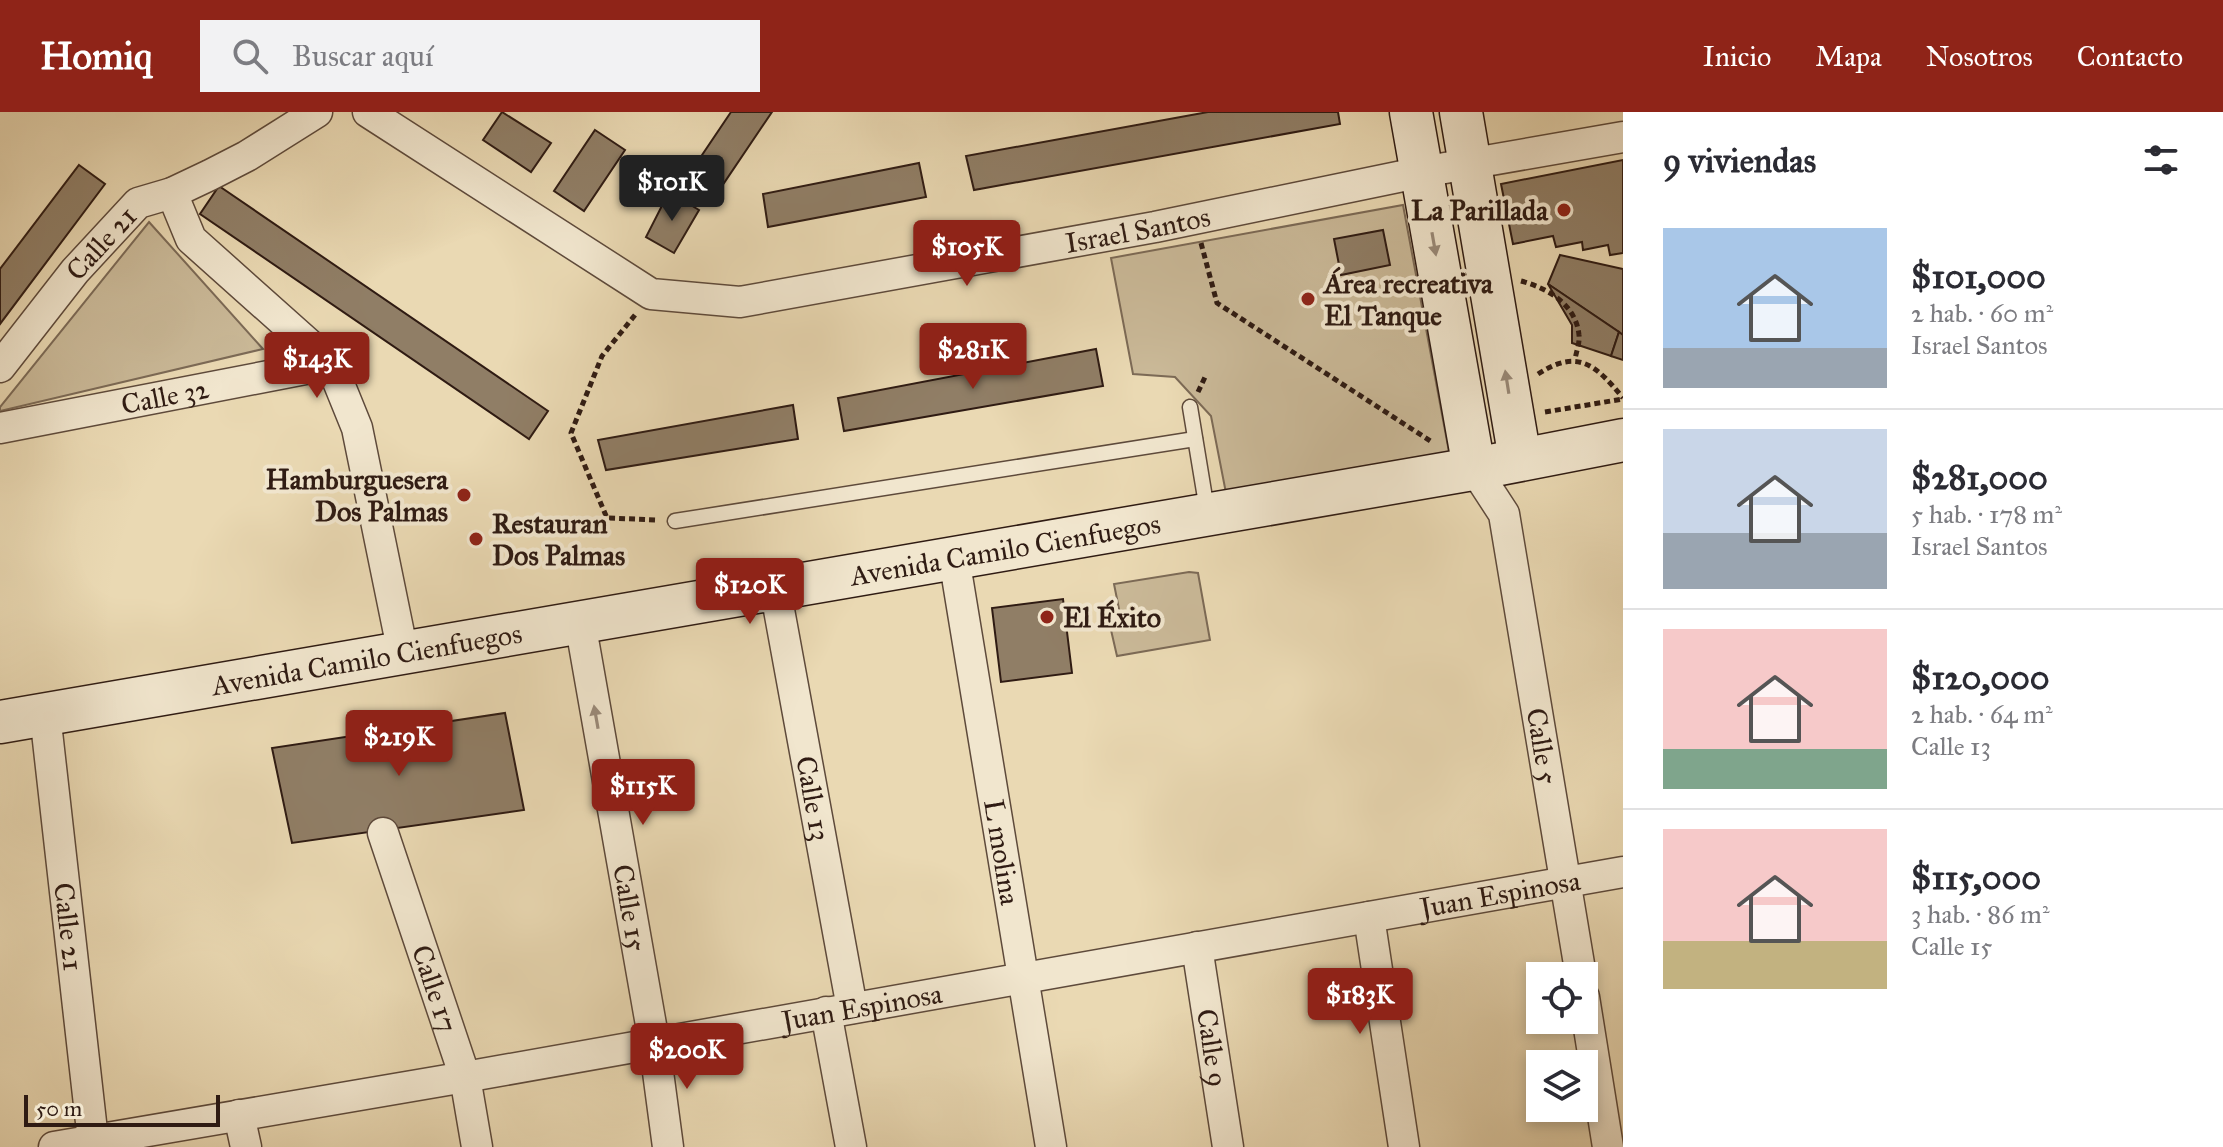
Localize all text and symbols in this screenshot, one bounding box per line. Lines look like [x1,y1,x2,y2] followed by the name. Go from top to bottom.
[200,20,760,92] search box
[40,33,152,79] text: Homiq
[228,34,272,78] icon: search
[292,38,433,74] text: Buscar aquí
[1703,39,1771,74] text: Inicio
[1815,39,1882,74] text: Mapa
[1926,39,2033,74] text: Nosotros
[2077,39,2183,74] text: Contacto
[2139,138,2183,182] icon: filters
[1663,140,1816,181] text: 9 viviendas
[616,155,728,223] pin: $101K
[637,165,707,197] text: $101K
[1411,193,1549,228] place label: La Parillada
[58,199,144,288] street label: Calle 21
[1062,199,1213,261] street label: Israel Santos
[1555,201,1573,219] marker: La Parillada
[911,220,1023,288] pin: $105K
[931,230,1003,262] text: $105K
[1429,232,1441,257] one-way arrow
[1911,256,2046,297] text: $101,000
[1727,260,1823,356] icon: home
[1322,266,1494,333] place label: Área recreativa El Tanque
[1299,290,1317,308] marker: Área recreativa El Tanque
[1911,297,2053,329] text: 2 hab. · 60 m²
[917,323,1029,391] pin: $281K
[1911,329,2047,361] text: Israel Santos
[261,332,373,400] pin: $143K
[938,333,1008,365] text: $281K
[282,342,352,374] text: $143K
[1500,370,1513,395] one-way arrow
[118,371,212,422] street label: Calle 32
[1911,457,2048,498] text: $281,000
[1727,461,1823,557] icon: home
[266,462,449,529] place label: Hamburguesera Dos Palmas
[455,486,473,504] marker: Hamburguesera Dos Palmas
[1911,498,2062,530] text: 5 hab. · 178 m²
[492,506,625,573] place label: Restauran Dos Palmas
[847,506,1163,594] street label: Avenida Camilo Cienfuegos
[467,530,485,548] marker: Restauran Dos Palmas
[1911,530,2047,562] text: Israel Santos
[694,558,806,626] pin: $120K
[714,568,786,600] text: $120K
[1063,599,1161,635] place label: El Éxito
[1038,608,1056,626] marker: El Éxito
[208,616,525,704] street label: Avenida Camilo Cienfuegos
[1911,657,2050,698] text: $120,000
[1727,661,1823,757] icon: home
[1911,698,2053,730] text: 2 hab. · 64 m²
[590,704,602,729] one-way arrow
[1519,705,1566,787] street label: Calle 5
[343,710,455,778] pin: $219K
[364,720,434,752] text: $219K
[1911,730,1991,762] text: Calle 13
[788,753,838,844] street label: Calle 13
[587,759,699,827] pin: $115K
[610,769,676,801] text: $115K
[976,797,1028,908] street label: L molina
[1911,857,2041,898] text: $115,000
[1727,861,1823,957] icon: home
[605,862,655,954] street label: Calle 15
[1414,863,1583,926] street label: Juan Espinosa
[46,881,91,973] street label: Calle 21
[1911,898,2049,930] text: 3 hab. · 86 m²
[1911,930,1992,962] text: Calle 15
[404,941,466,1037] street label: Calle 17
[1526,962,1598,1122] map controls
[1526,962,1598,1034] button: locate
[1304,968,1416,1036] pin: $183K
[776,976,945,1039] street label: Juan Espinosa
[1326,978,1394,1010] text: $183K
[1189,1006,1235,1089] street label: Calle 9
[631,1023,743,1091] pin: $200K
[648,1033,726,1065] text: $200K
[1526,1050,1598,1122] button: layers
[24,1091,220,1127] scale bar
[36,1095,82,1122] text: 50 m

